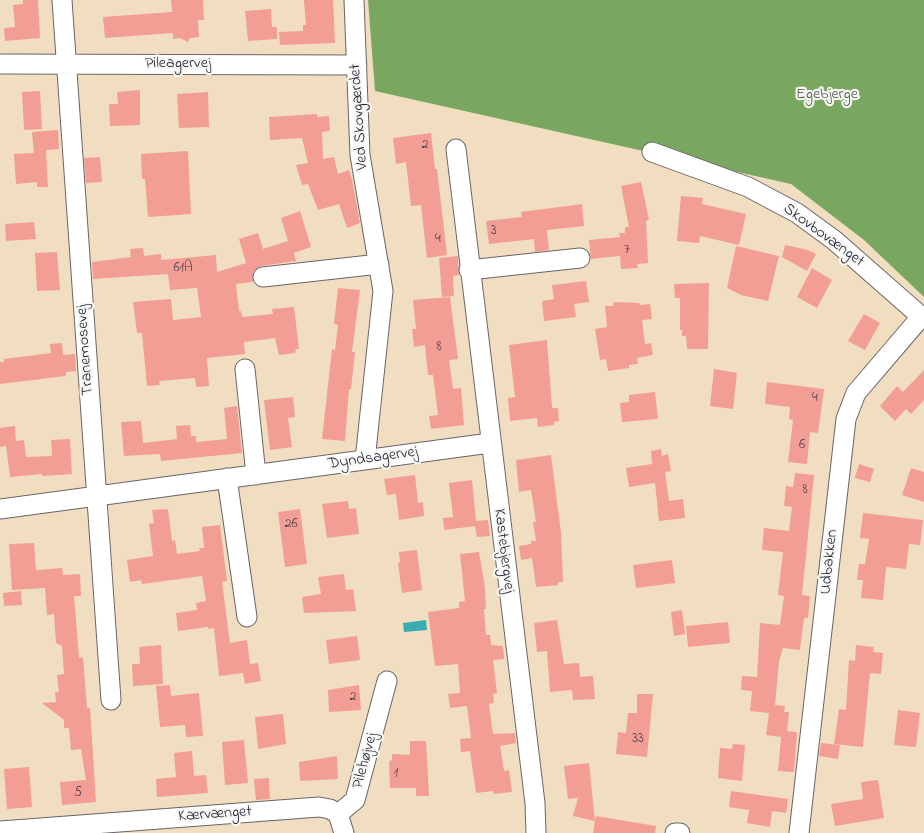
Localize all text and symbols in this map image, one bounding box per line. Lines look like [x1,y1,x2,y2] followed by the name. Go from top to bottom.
[145,54,211,74] street label: Pileagervej
[347,63,373,171] street label: Ved Skovgærdet
[796,85,858,105] park label: Egebjerge
[422,138,428,154] house number: 2
[779,200,867,272] street label: Skovbovænget
[491,224,497,240] house number: 3
[435,232,441,248] house number: 4
[624,243,630,259] house number: 7
[173,261,193,277] house number: 61A
[73,304,99,396] street label: Tranemosevej
[436,340,442,356] house number: 8
[812,391,818,407] house number: 4
[799,438,805,454] house number: 6
[327,443,419,475] street label: Dyndsagervej
[802,483,808,499] house number: 8
[488,508,518,594] street label: Kastebjergvej
[284,517,298,533] house number: 26
[817,529,843,595] street label: Udbakken
[350,690,356,706] house number: 2
[349,731,383,791] street label: Pilehøjvej
[632,732,644,748] house number: 33
[394,766,398,782] house number: 1
[74,786,82,802] house number: 5
[178,803,252,827] street label: Kærvænget

